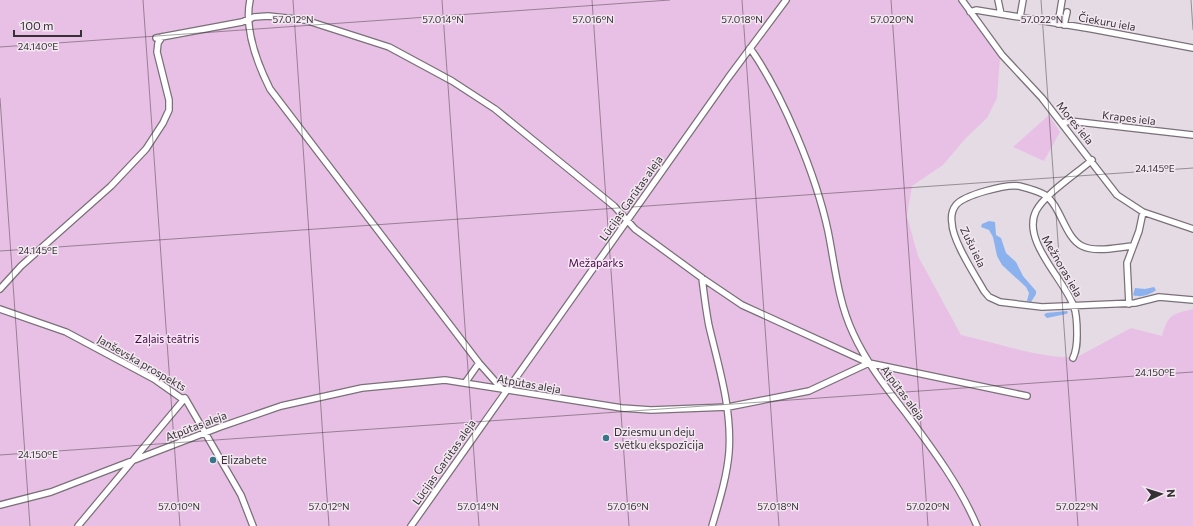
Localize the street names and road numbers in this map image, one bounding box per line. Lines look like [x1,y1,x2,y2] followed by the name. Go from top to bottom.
[1077,9,1137,33] street label: Čiekuru iela
[1054,99,1097,147] street label: Mores iela
[1101,108,1157,127] street label: Krapes iela
[596,153,665,243] street label: Lūcijas Garūtas aleja
[958,224,989,269] street label: Zušu iela
[1040,233,1085,299] street label: Mežnoras iela
[95,332,189,394] street label: Janševska prospekts
[879,363,928,422] street label: Atpūtas aleja
[496,371,562,396] street label: Atpūtas aleja
[163,408,228,443] street label: Atpūtas aleja
[409,417,478,507] street label: Lūcijas Garūtas aleja

